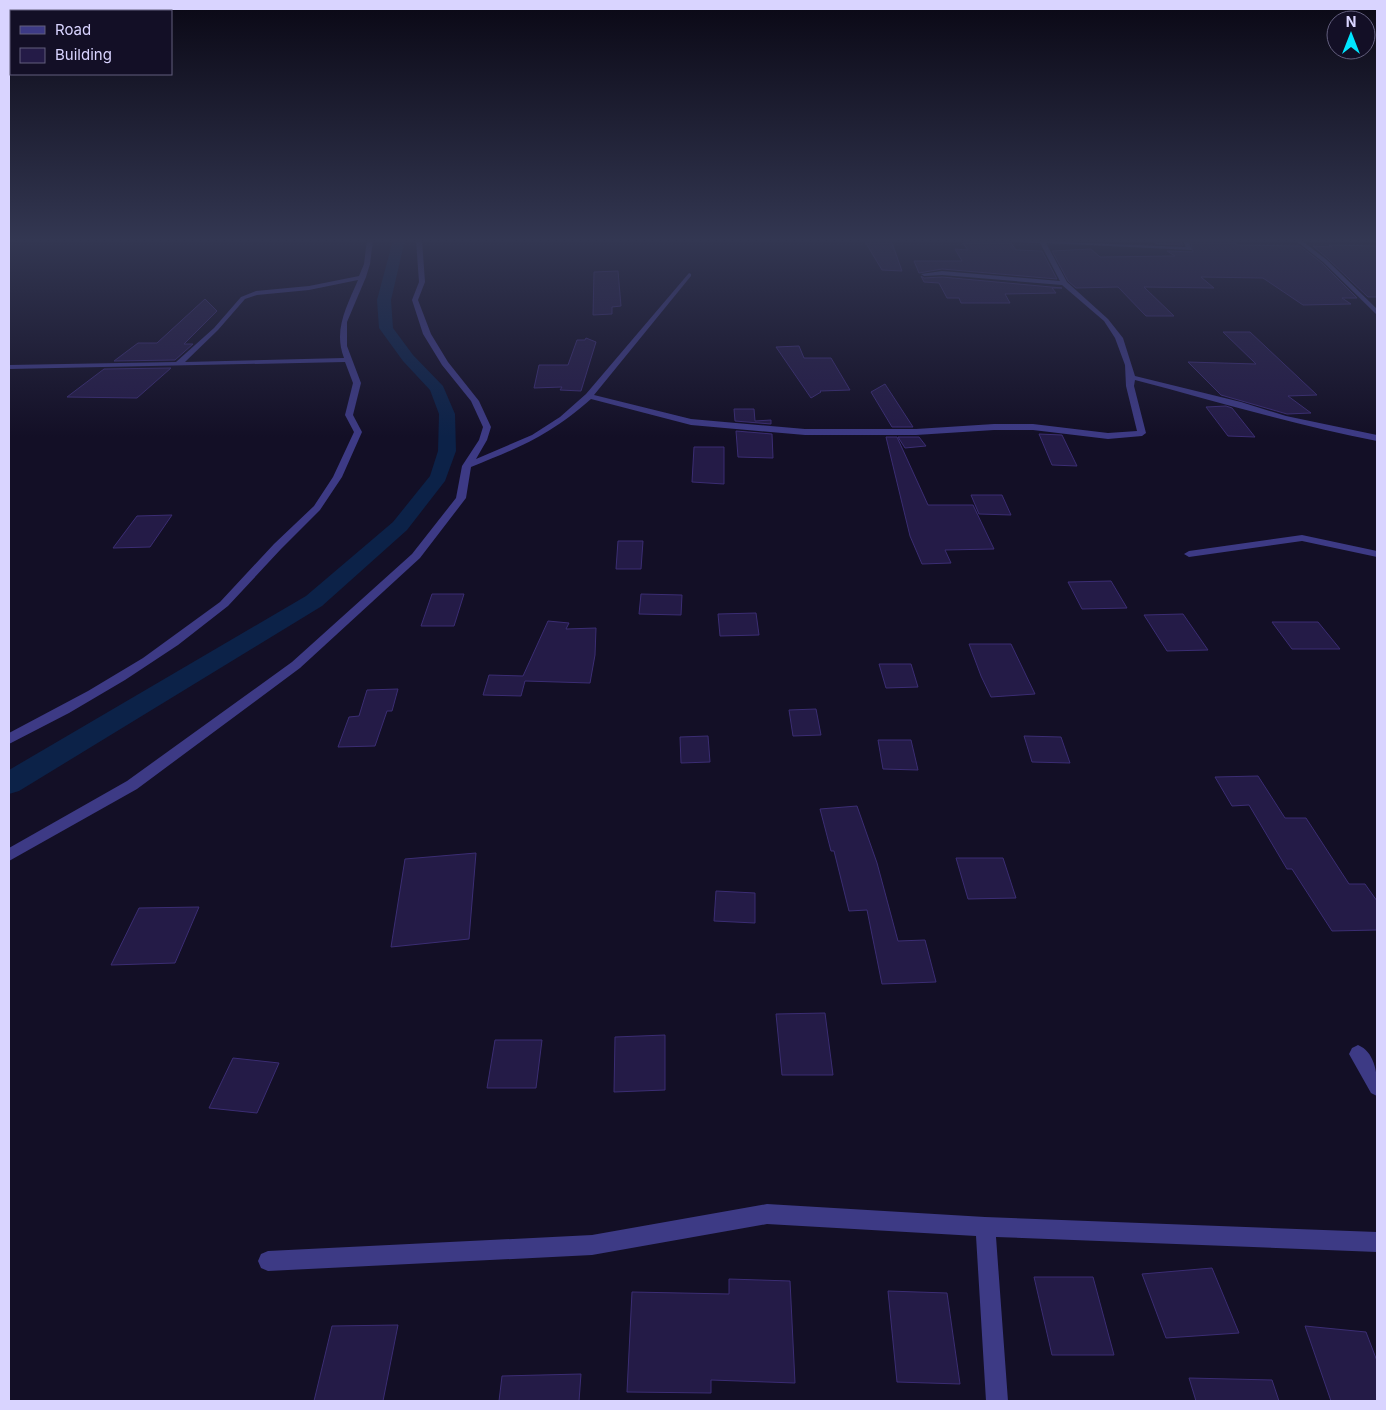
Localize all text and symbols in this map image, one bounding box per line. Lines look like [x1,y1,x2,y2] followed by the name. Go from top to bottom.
[10,10,172,75] legend
[1326,10,1376,60] north arrow
[1346,13,1356,30] text: N
[55,20,91,39] text: Road
[55,45,112,64] text: Building

